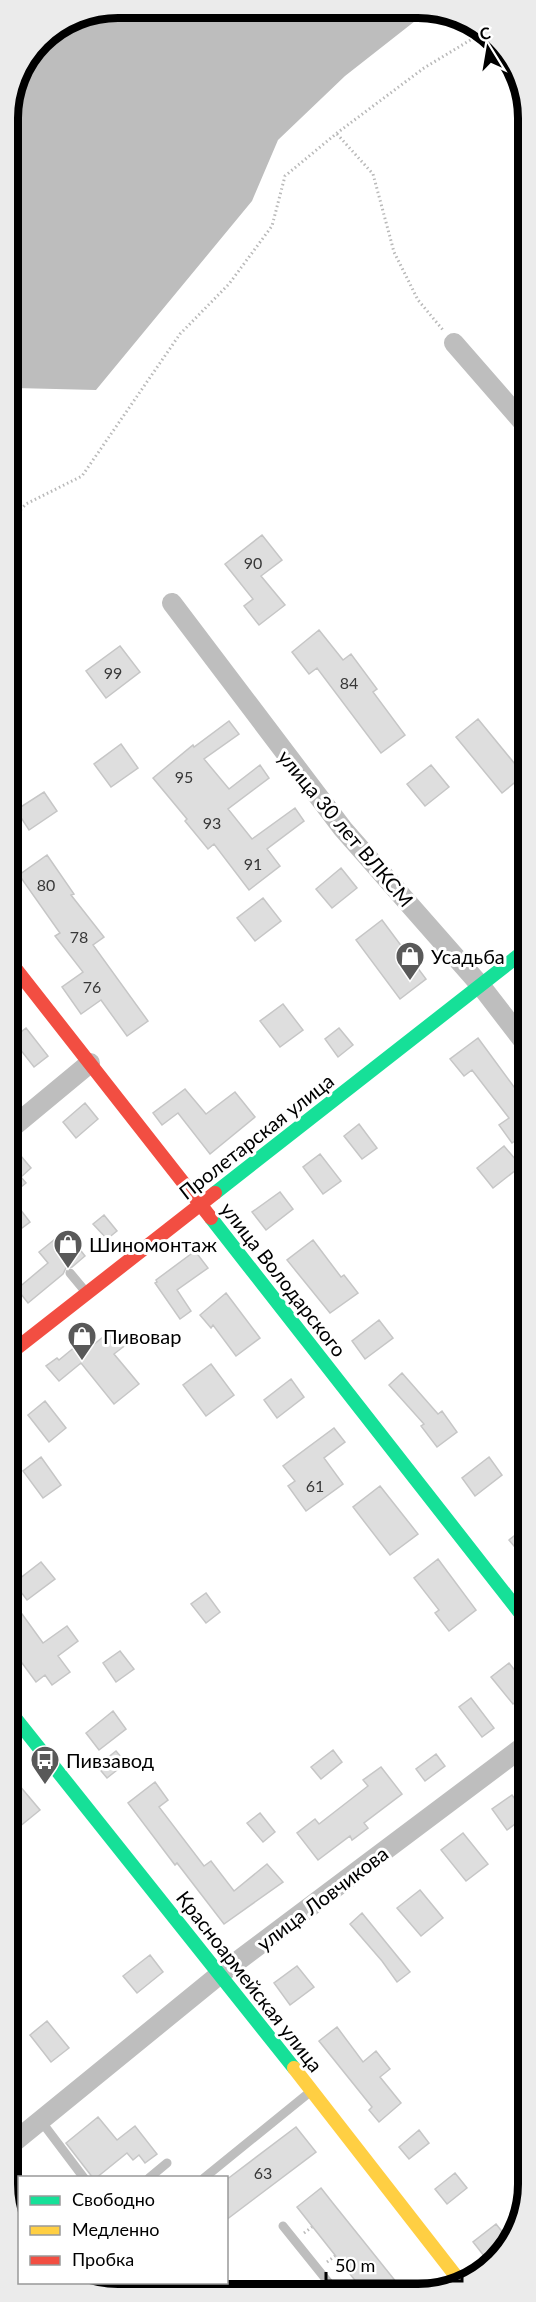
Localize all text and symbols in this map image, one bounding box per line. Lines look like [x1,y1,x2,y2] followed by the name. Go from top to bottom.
[458,18,518,78] north arrow
[478,22,492,43] text: С
[244,553,262,572] house number: 90
[104,663,122,682] house number: 99
[340,673,358,692] house number: 84
[273,745,419,911] street label: улица 30 лет ВЛКСМ
[175,767,193,786] house number: 95
[203,813,221,832] house number: 93
[244,854,262,873] house number: 91
[37,875,55,894] house number: 80
[70,927,88,946] house number: 78
[394,940,426,982] shop icon: Усадьба
[431,944,505,968] place label: Усадьба
[83,977,101,996] house number: 76
[174,1068,338,1204] street label: Пролетарская улица
[216,1197,352,1361] street label: улица Володарского
[52,1228,84,1270] shop icon: Шиномонтаж
[89,1232,217,1256] place label: Шиномонтаж
[66,1320,98,1362] shop icon: Пивовар
[103,1324,181,1348] place label: Пивовар
[306,1476,324,1495] house number: 61
[29,1744,61,1786] bus stop icon: Пивзавод
[66,1748,154,1772] place label: Пивзавод
[252,1841,392,1955] street label: улица Ловчикова
[172,1886,328,2076] street label: Красноармейская улица
[254,2163,272,2182] house number: 63
[18,2176,228,2284] legend
[72,2188,155,2210] text: Свободно
[72,2218,160,2240] text: Медленно
[326,2245,462,2283] scale bar
[72,2248,134,2270] text: Пробка
[335,2254,375,2276] text: 50 m

